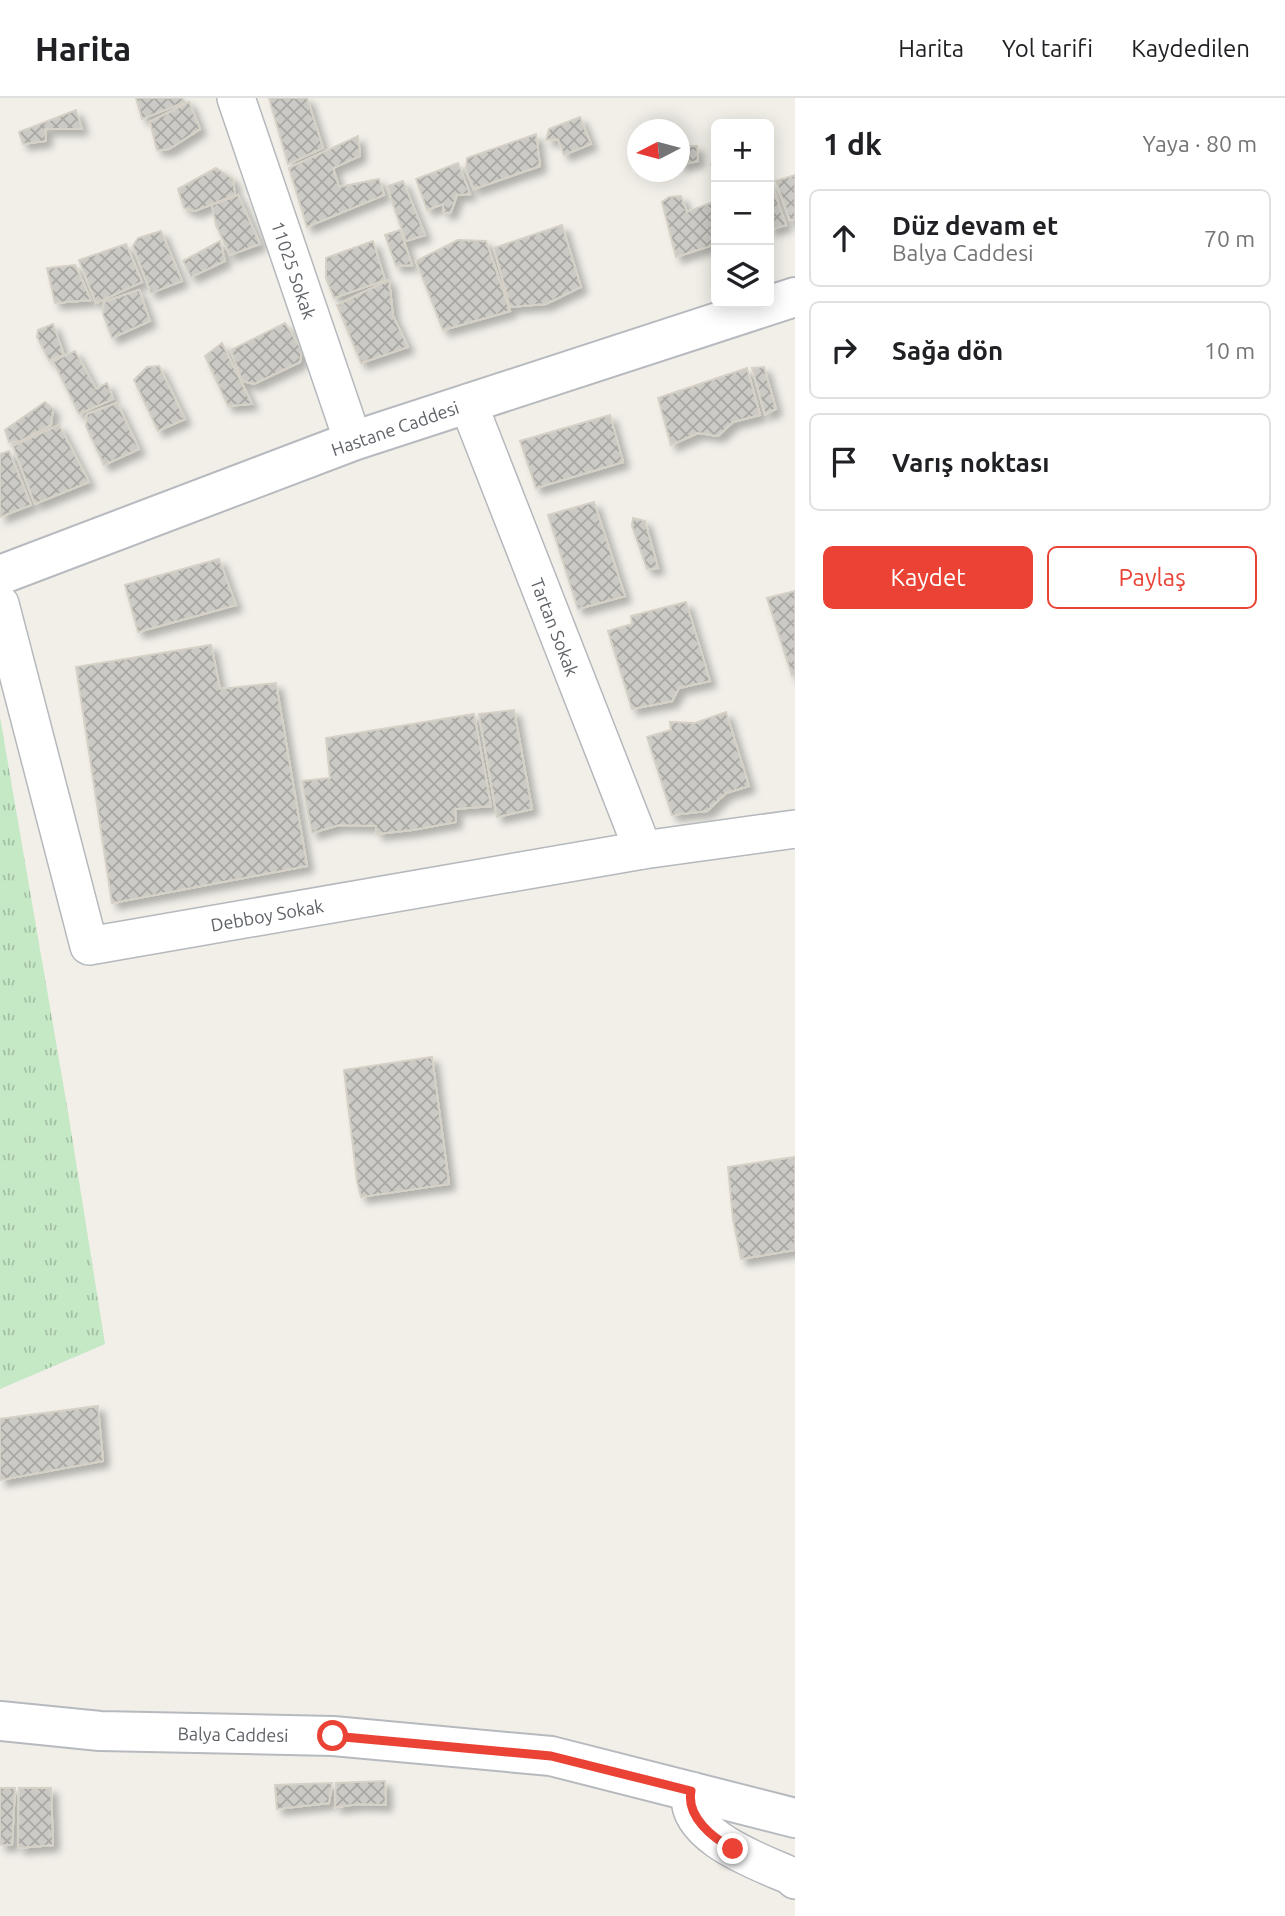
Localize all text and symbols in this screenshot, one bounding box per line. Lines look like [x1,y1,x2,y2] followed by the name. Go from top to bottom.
[35,30,131,67] text: Harita
[898,35,964,62] text: Harita
[1002,35,1093,62] text: Yol tarifi
[1131,35,1250,62] text: Kaydedilen
[627,119,690,182] north arrow
[711,119,774,308] map controls
[711,119,774,182] button: +
[823,127,882,161] text: 1 dk
[1143,131,1257,156] text: Yaya · 80 m
[711,182,774,245] button: −
[892,211,1058,240] text: Düz devam et
[268,218,320,322] street label: 11025 Sokak
[825,219,863,257] icon: ahead
[1204,226,1255,251] text: 70 m
[892,240,1034,265] text: Balya Caddesi
[711,245,774,308] button: layers
[825,331,863,369] icon: right
[892,336,1003,365] text: Sağa dön
[1204,338,1255,363] text: 10 m
[329,397,461,459] street label: Hastane Caddesi
[825,443,863,481] icon: arrive
[892,448,1049,477] text: Varış noktası
[823,546,1033,609] button: Kaydet
[1047,546,1257,609] button: Paylaş
[527,575,583,679] street label: Tartan Sokak
[209,895,325,935] street label: Debboy Sokak
[317,1720,348,1751] route start
[177,1723,289,1745] street label: Balya Caddesi
[717,1833,748,1864] route end

